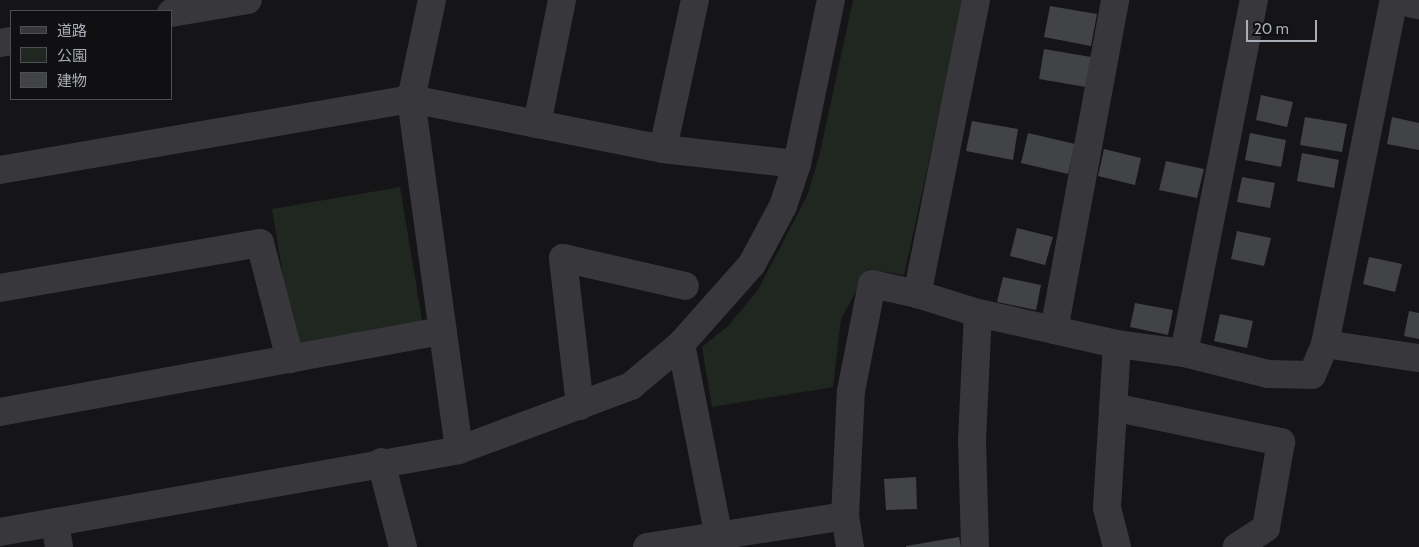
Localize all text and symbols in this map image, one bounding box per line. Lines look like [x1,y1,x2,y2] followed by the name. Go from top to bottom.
[10,10,172,100] legend
[1249,10,1320,42] scale bar
[1254,20,1289,38] text: 20 m
[57,22,87,40] text: 道路
[57,47,87,65] text: 公園
[57,72,87,90] text: 建物

